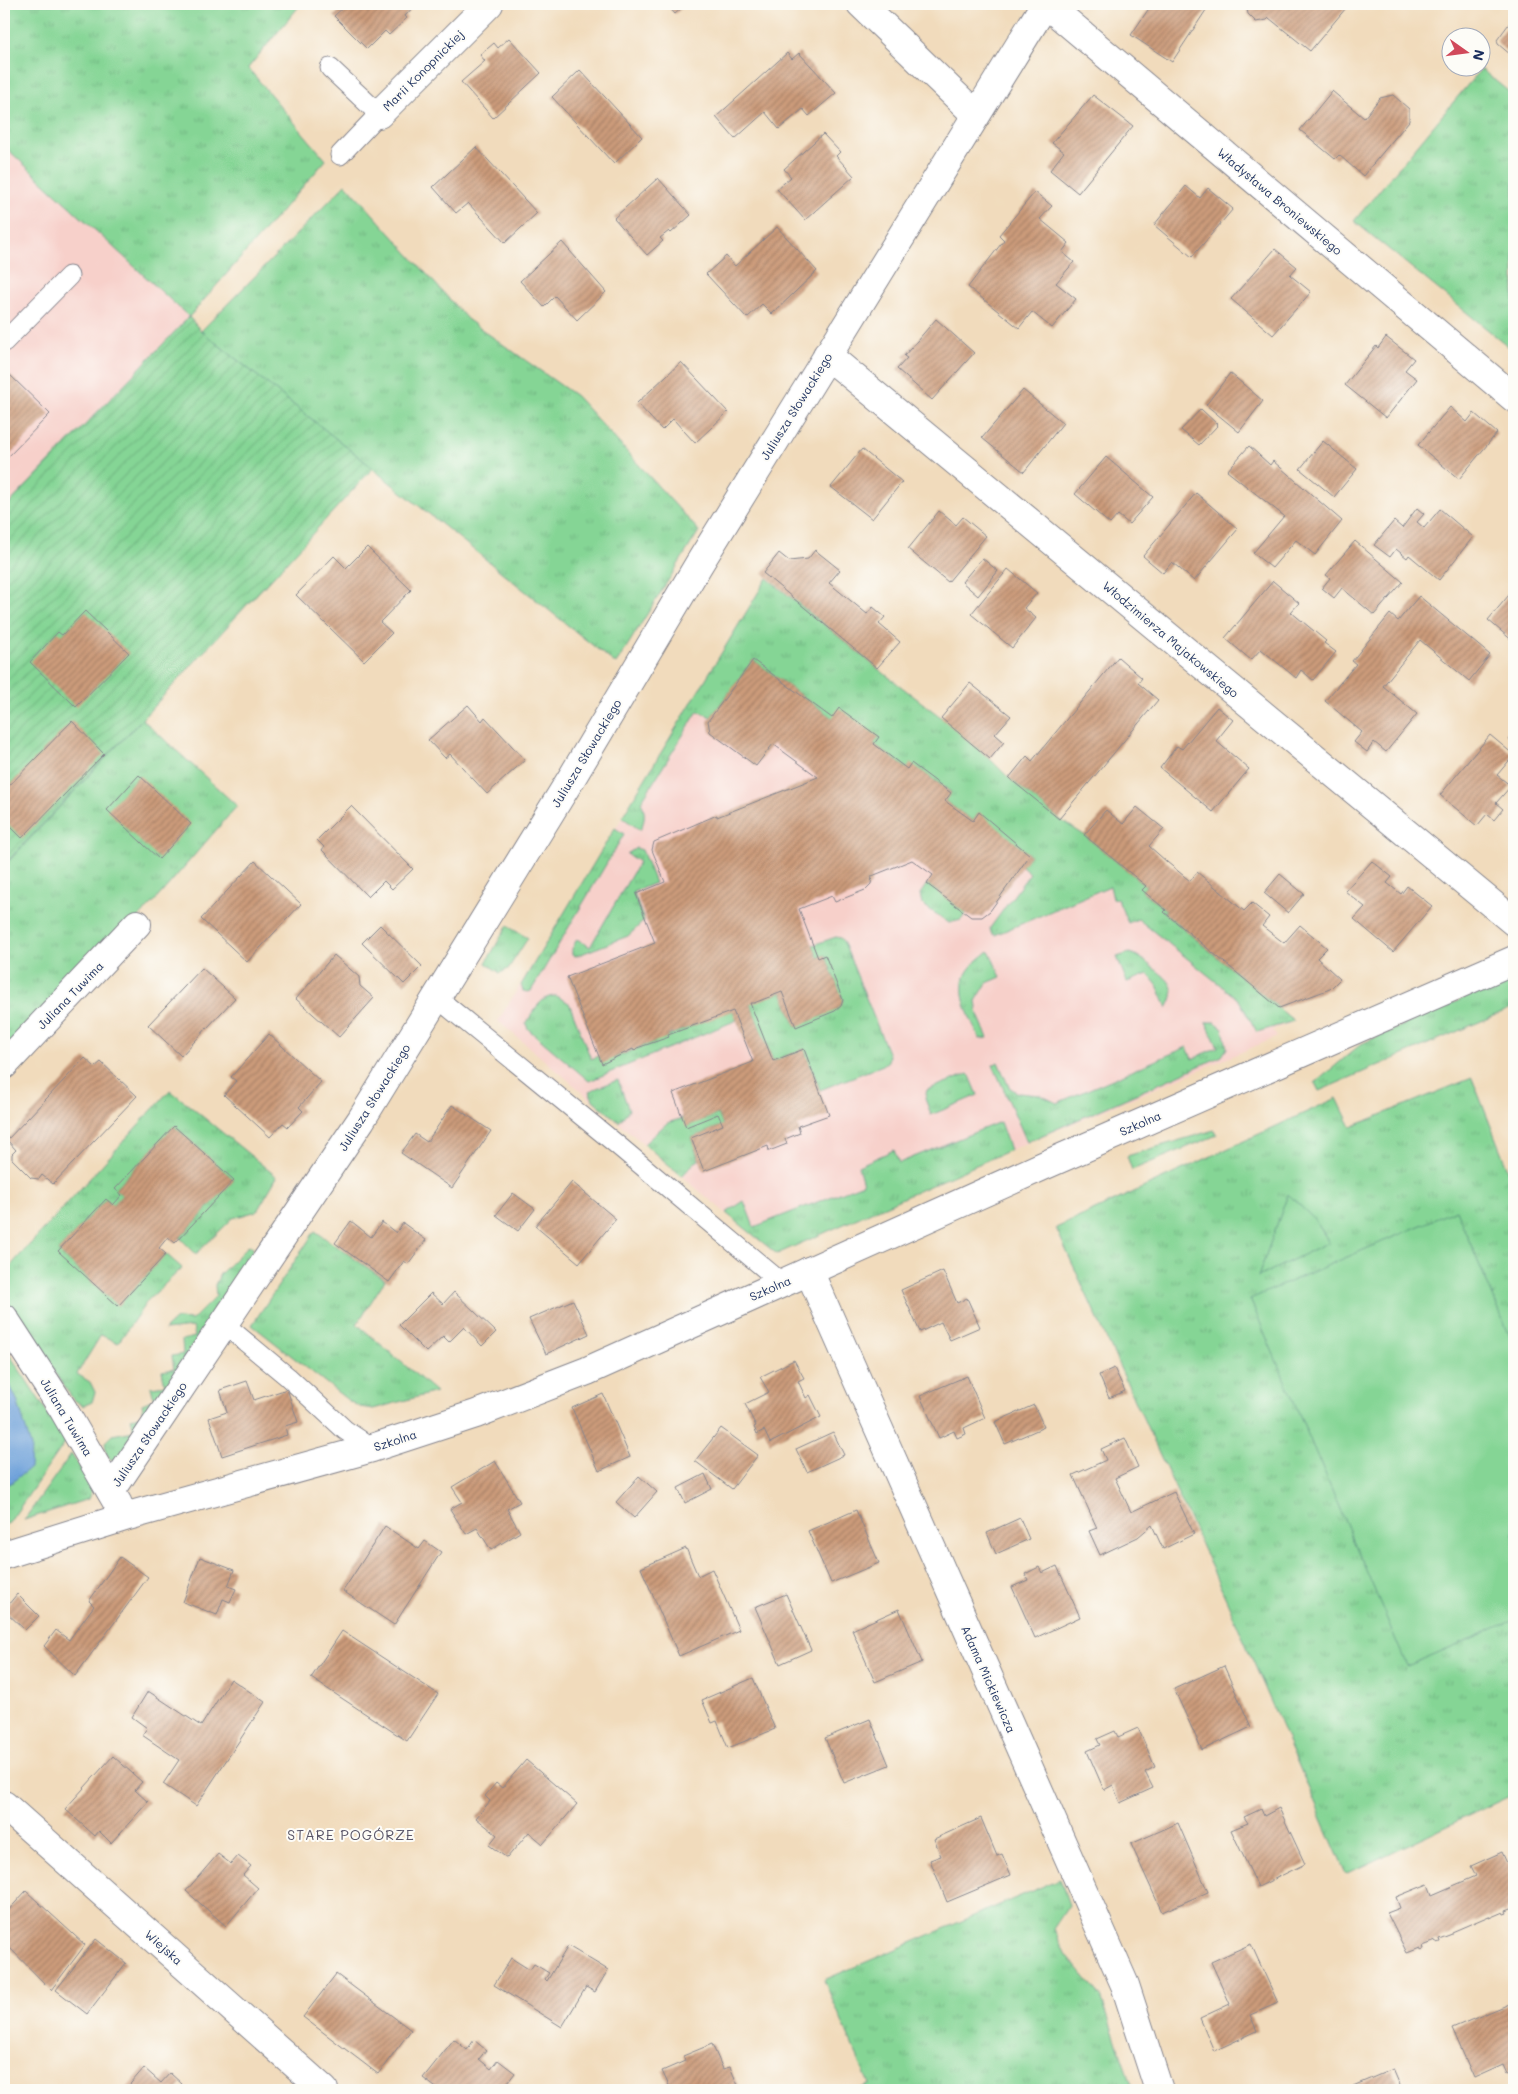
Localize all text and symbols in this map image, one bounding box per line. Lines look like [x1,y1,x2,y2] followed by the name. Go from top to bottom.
[379,26,467,114] street label: Marii Konopnickiej
[1440,28,1490,78] north arrow
[1469,48,1490,63] text: N
[1214,144,1346,258] street label: Władysława Broniewskiego
[757,350,835,462] street label: Juliusza Słowackiego
[1100,577,1242,701] street label: Włodzimierza Majakowskiego
[547,696,625,810] street label: Juliusza Słowackiego
[33,958,107,1032] street label: Juliana Tuwima
[335,1041,413,1153] street label: Juliusza Słowackiego
[1117,1107,1163,1139] street label: Szkolna
[747,1272,793,1304] street label: Szkolna
[37,1375,97,1459] street label: Juliana Tuwima
[108,1378,190,1490] street label: Juliusza Słowackiego
[372,1426,418,1454] street label: Szkolna
[958,1623,1020,1735] street label: Adama Mickiewicza
[287,1825,415,1844] district label: STARE POGÓRZE
[142,1926,186,1968] street label: Wiejska

